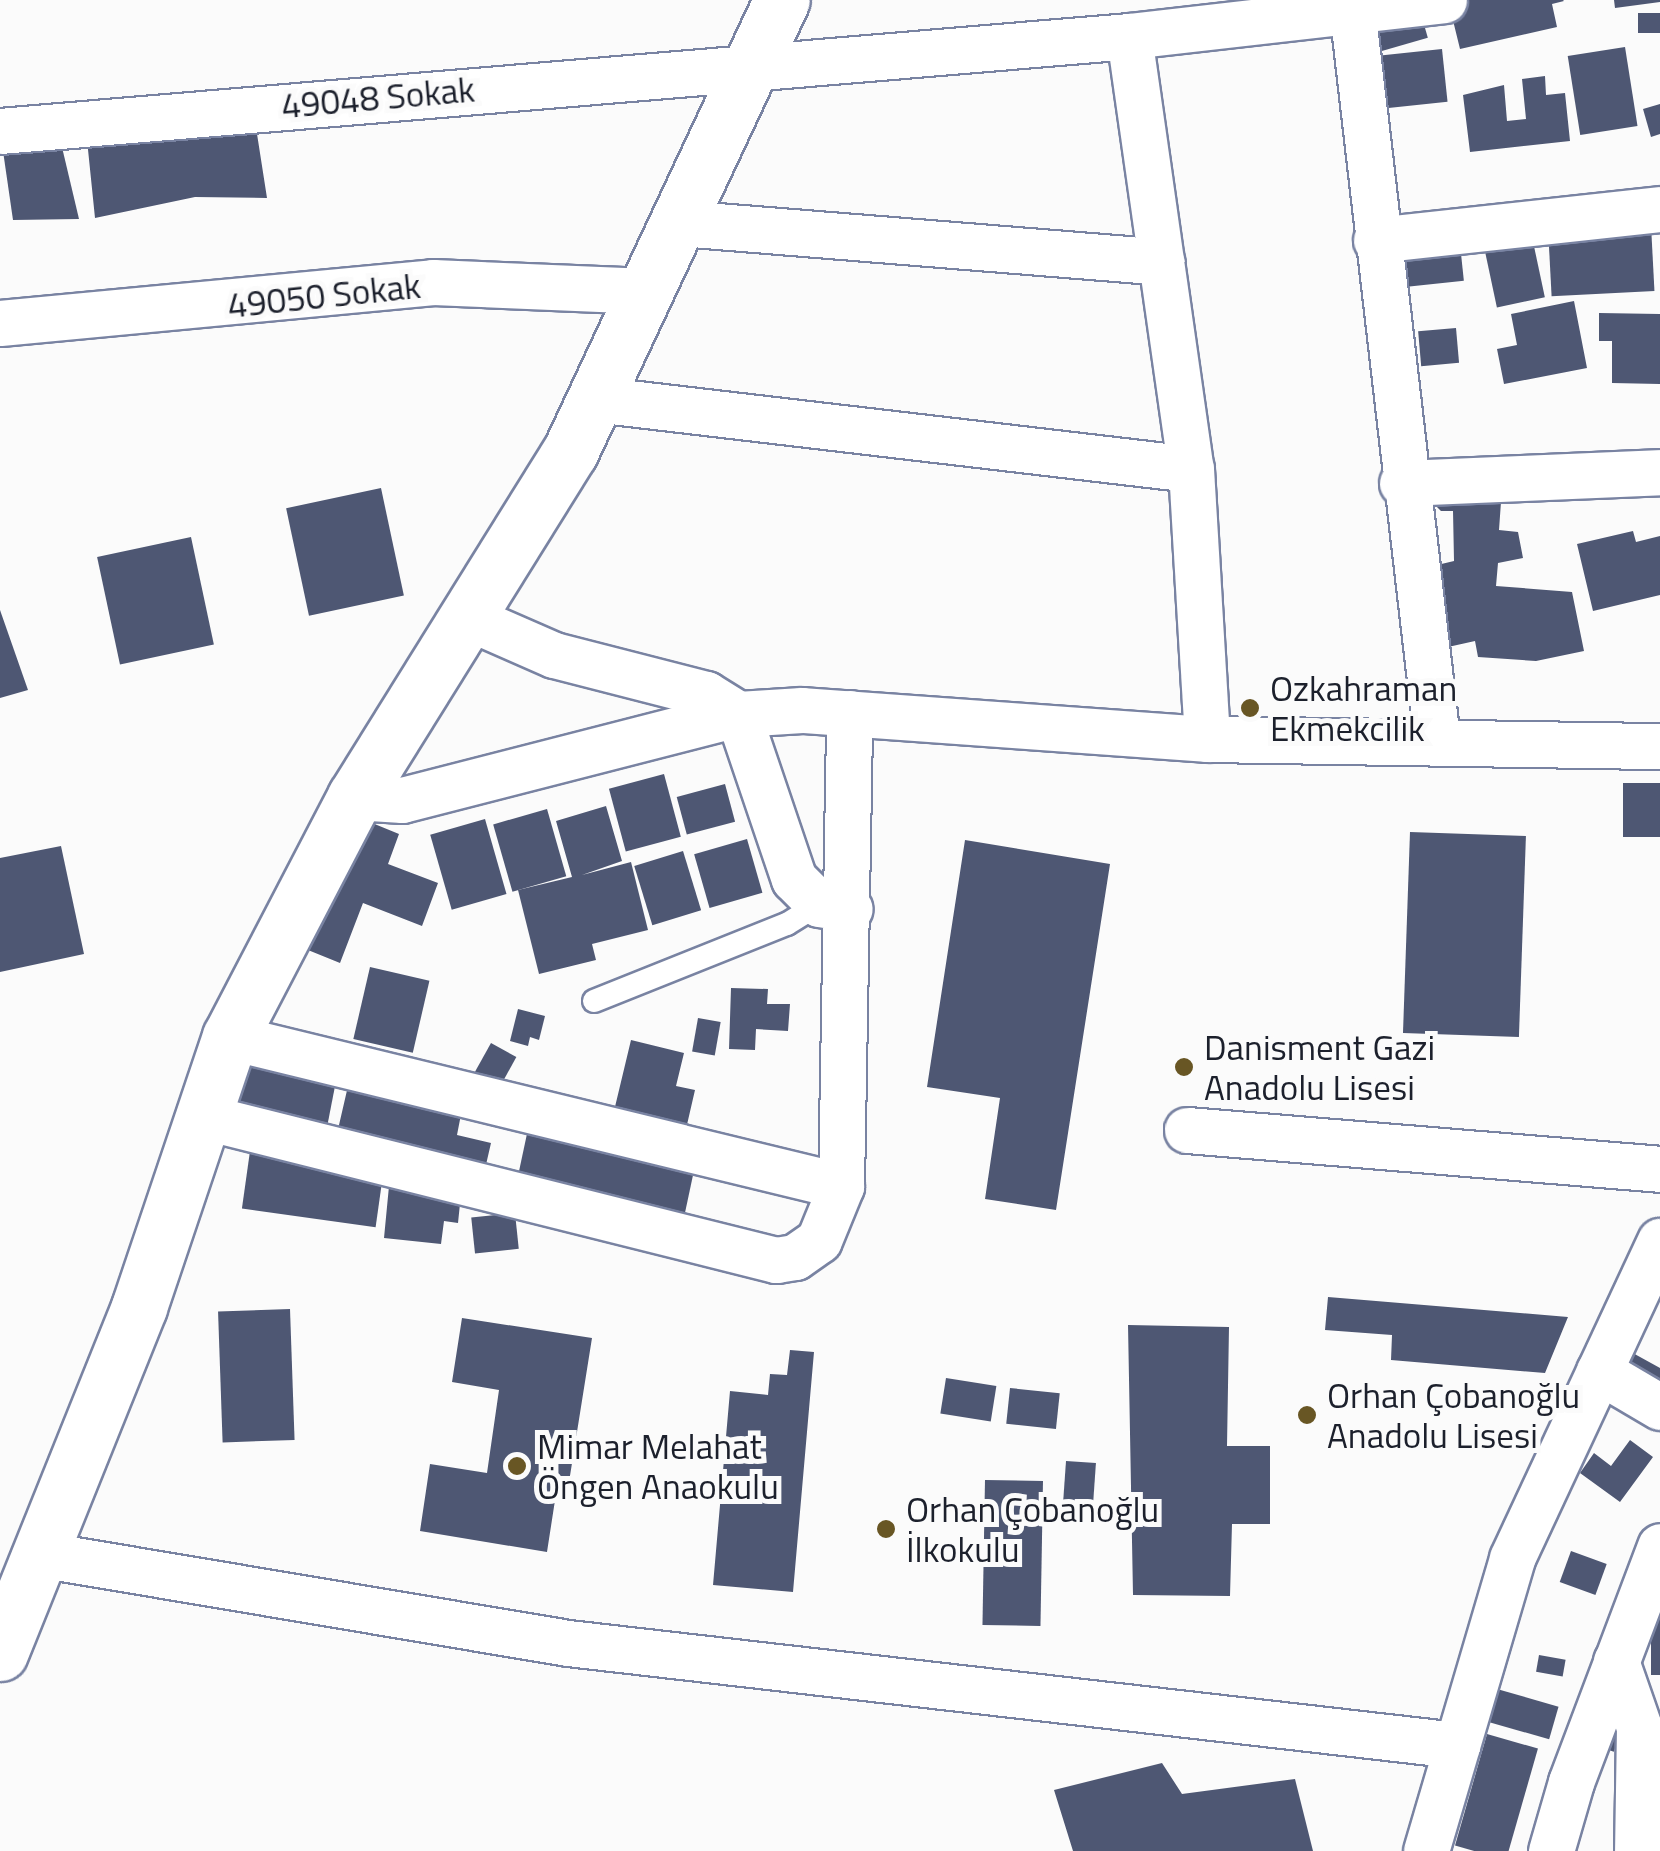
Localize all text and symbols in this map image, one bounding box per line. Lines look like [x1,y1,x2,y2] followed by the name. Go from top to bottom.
[279,68,477,126] street label: 49048 Sokak
[225,264,423,326] street label: 49050 Sokak
[1270,667,1457,749] place label: Ozkahraman Ekmekcilik
[1239,697,1261,719] marker: Ozkahraman Ekmekcilik
[1204,1026,1435,1108] place label: Danisment Gazi Anadolu Lisesi
[1173,1056,1195,1078] marker: Danisment Gazi Anadolu Lisesi
[1327,1374,1580,1456] place label: Orhan Çobanoğlu Anadolu Lisesi
[1296,1404,1318,1426] marker: Orhan Çobanoğlu Anadolu Lisesi
[537,1425,779,1507] place label: Mimar Melahat Öngen Anaokulu
[506,1455,528,1477] marker: Mimar Melahat Öngen Anaokulu
[906,1488,1159,1570] place label: Orhan Çobanoğlu İlkokulu
[875,1518,897,1540] marker: Orhan Çobanoğlu İlkokulu

